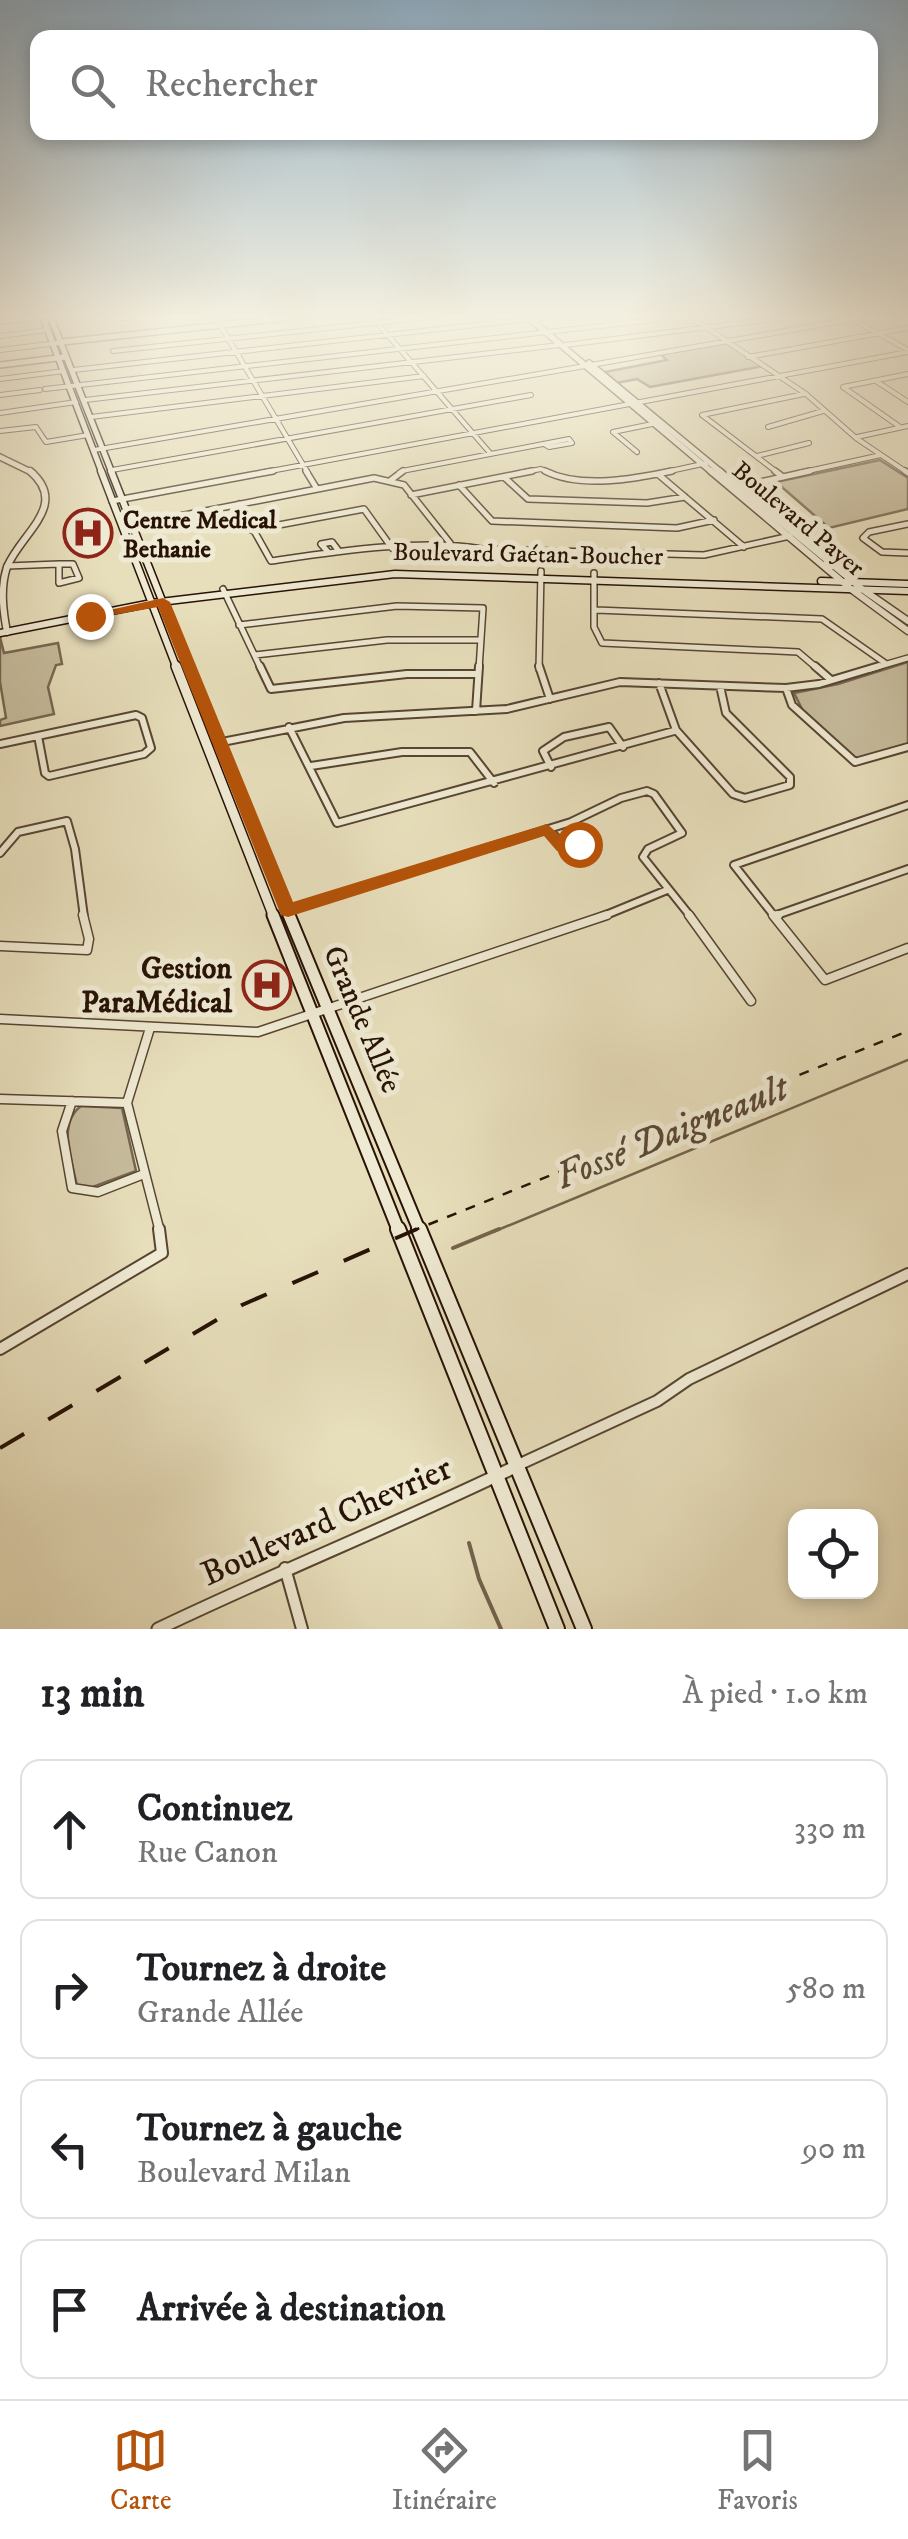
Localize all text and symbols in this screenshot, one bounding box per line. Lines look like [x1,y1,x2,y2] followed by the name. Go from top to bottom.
[30,30,878,140] search box
[65,58,120,113] icon: search
[145,61,318,109] text: Rechercher
[726,455,871,584] street label: Boulevard Payer
[123,505,277,565] place label: Centre Medical Bethanie
[62,507,114,559] hospital icon: Centre Medical Bethanie
[393,537,664,572] street label: Boulevard Gaétan-Boucher
[68,594,114,640] route end
[557,822,603,868] route start
[314,940,409,1099] street label: Grande Allée
[81,951,233,1022] place label: Gestion ParaMédical
[241,959,293,1011] hospital icon: Gestion ParaMédical
[548,1063,797,1201] water label: Fossé Daigneault
[194,1447,459,1597] street label: Boulevard Chevrier
[788,1509,878,1599] map controls
[788,1509,878,1599] button: locate
[40,1668,144,1720] text: 13 min
[683,1674,868,1714] text: À pied · 1.0 km
[137,1785,293,1833] text: Continuez
[42,1802,97,1857] icon: ahead
[794,1809,866,1849] text: 330 m
[137,1833,278,1873] text: Rue Canon
[137,1945,386,1993] text: Tournez à droite
[42,1962,97,2017] icon: right
[786,1969,866,2009] text: 580 m
[137,1993,304,2033] text: Grande Allée
[137,2105,402,2153] text: Tournez à gauche
[42,2122,97,2177] icon: left
[802,2129,866,2169] text: 90 m
[137,2153,351,2193] text: Boulevard Milan
[42,2282,97,2337] icon: arrive
[137,2285,445,2333] text: Arrivée à destination
[110,2423,172,2518] tab: Carte
[392,2423,497,2518] tab: Itinéraire
[717,2423,798,2518] tab: Favoris

